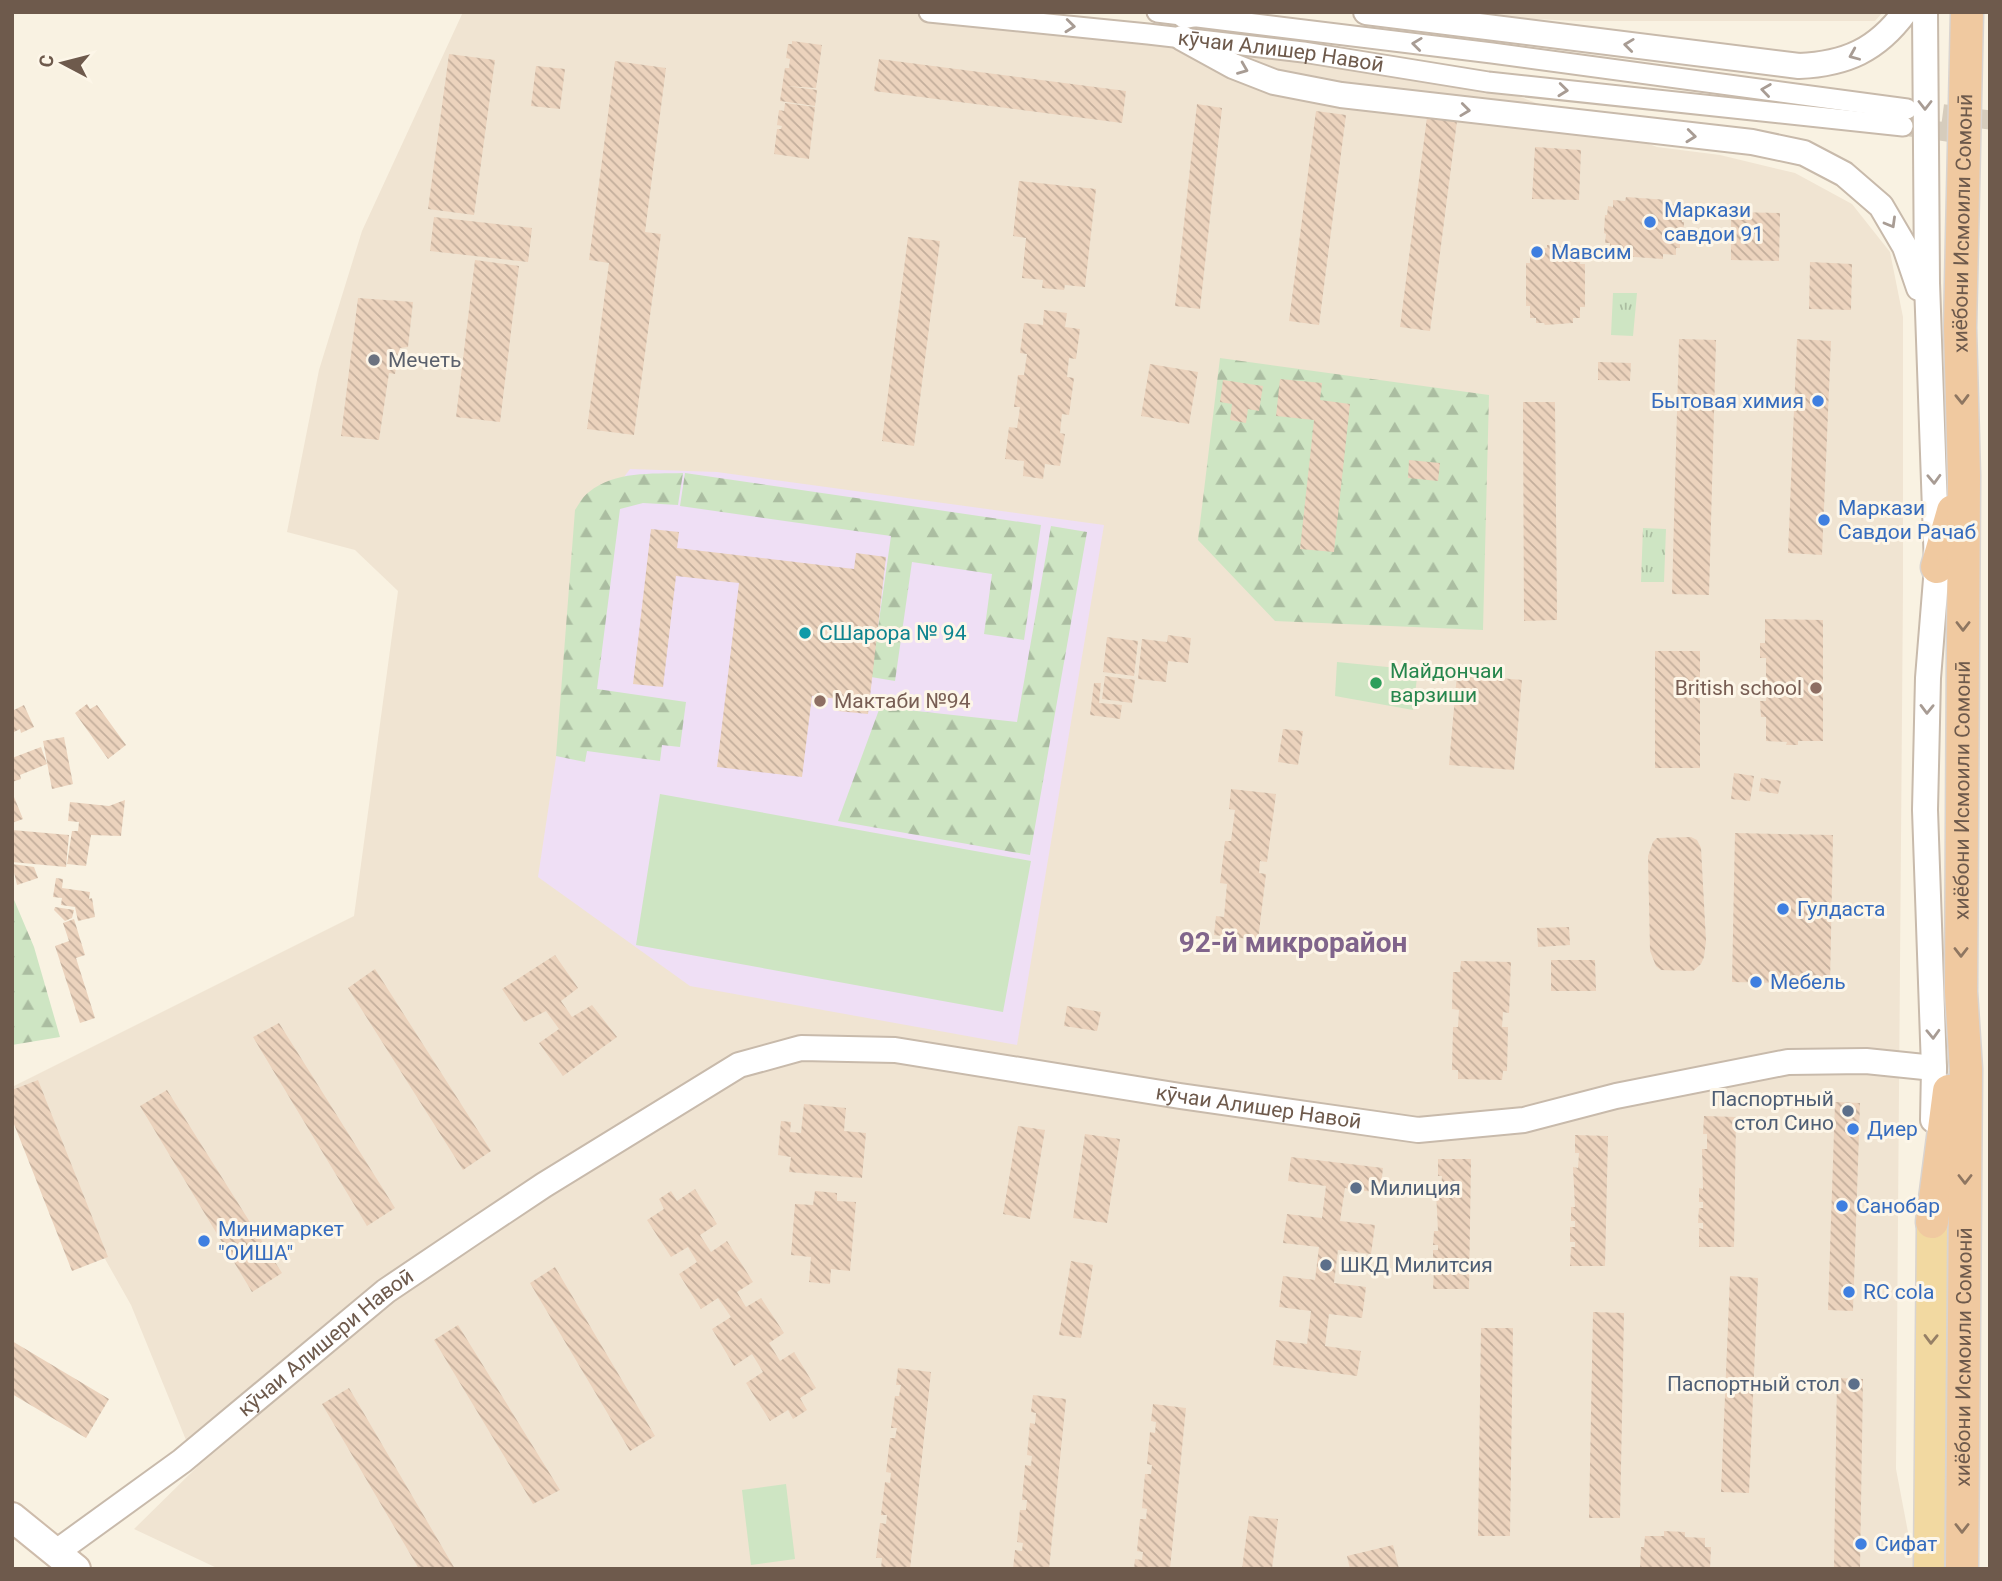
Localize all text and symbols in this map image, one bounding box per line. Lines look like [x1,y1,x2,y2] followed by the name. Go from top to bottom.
[1065,18,1076,33] one-way arrow
[1177,26,1385,77] street label: кӯчаи Алишер Навоӣ
[28,28,98,98] north arrow
[1411,37,1423,52] one-way arrow
[1624,37,1635,52] one-way arrow
[1849,47,1861,61] one-way arrow
[34,53,59,69] text: С
[1236,61,1248,75] one-way arrow
[1557,82,1569,97] one-way arrow
[1760,83,1772,98] one-way arrow
[1948,93,1977,353] street label: хиёбони Исмоили Сомонӣ
[1917,100,1933,111] one-way arrow
[1460,102,1471,117] one-way arrow
[1686,128,1697,143] one-way arrow
[1664,198,1764,246] place label: Маркази савдои 91
[1642,214,1658,230] marker: Маркази савдои 91
[1883,215,1896,228] one-way arrow
[1551,240,1631,264] place label: Мавсим
[1529,244,1545,260] marker: Мавсим
[388,348,461,372] place label: Мечеть
[366,352,382,368] marker: Мечеть
[1651,389,1804,413] place label: Бытовая химия
[1810,393,1826,409] marker: Бытовая химия
[1954,394,1969,405] one-way arrow
[1926,474,1941,485] one-way arrow
[1838,496,1976,544] place label: Маркази Савдои Рачаб
[1816,512,1832,528] marker: Маркази Савдои Рачаб
[819,621,967,645] place label: СШарора № 94
[1955,622,1971,632] one-way arrow
[797,625,813,641] marker: СШарора № 94
[1390,659,1504,707] place label: Майдончаи варзиши
[1949,660,1975,920] street label: хиёбони Исмоили Сомонӣ
[1368,675,1384,691] marker: Майдончаи варзиши
[1675,676,1802,700] place label: British school
[1808,680,1824,696] marker: British school
[834,689,971,713] place label: Мактаби №94
[812,693,828,709] marker: Мактаби №94
[1920,703,1935,714] one-way arrow
[1797,897,1885,921] place label: Гулдаста
[1775,901,1791,917] marker: Гулдаста
[1179,926,1407,959] district label: 92-й микрорайон
[1953,947,1969,958] one-way arrow
[1770,970,1846,994] place label: Мебель
[1748,974,1764,990] marker: Мебель
[1925,1029,1940,1040] one-way arrow
[1154,1080,1363,1134] street label: кӯчаи Алишер Навоӣ
[1711,1087,1834,1135] place label: Паспортный стол Сино
[1840,1103,1856,1119] marker: Паспортный стол Сино
[1867,1117,1918,1141] place label: Диер
[1845,1121,1861,1137] marker: Диер
[1957,1174,1973,1185] one-way arrow
[1370,1176,1461,1200] place label: Милиция
[1348,1180,1364,1196] marker: Милиция
[1856,1194,1940,1218] place label: Санобар
[1834,1198,1850,1214] marker: Санобар
[218,1217,344,1265] place label: Минимаркет "ОИША"
[1951,1227,1977,1487] street label: хиёбони Исмоили Сомонӣ
[196,1233,212,1249] marker: Минимаркет "ОИША"
[1340,1253,1493,1277] place label: ШКД Милитсия
[1318,1257,1334,1273] marker: ШКД Милитсия
[233,1264,418,1421] street label: кӯчаи Алишери Навоӣ
[1863,1280,1934,1304] place label: RC cola
[1841,1284,1857,1300] marker: RC cola
[1923,1334,1939,1345] one-way arrow
[1667,1372,1840,1396] place label: Паспортный стол
[1846,1376,1862,1392] marker: Паспортный стол
[1954,1523,1970,1534] one-way arrow
[1875,1532,1937,1556] place label: Сифат
[1853,1536,1869,1552] marker: Сифат

